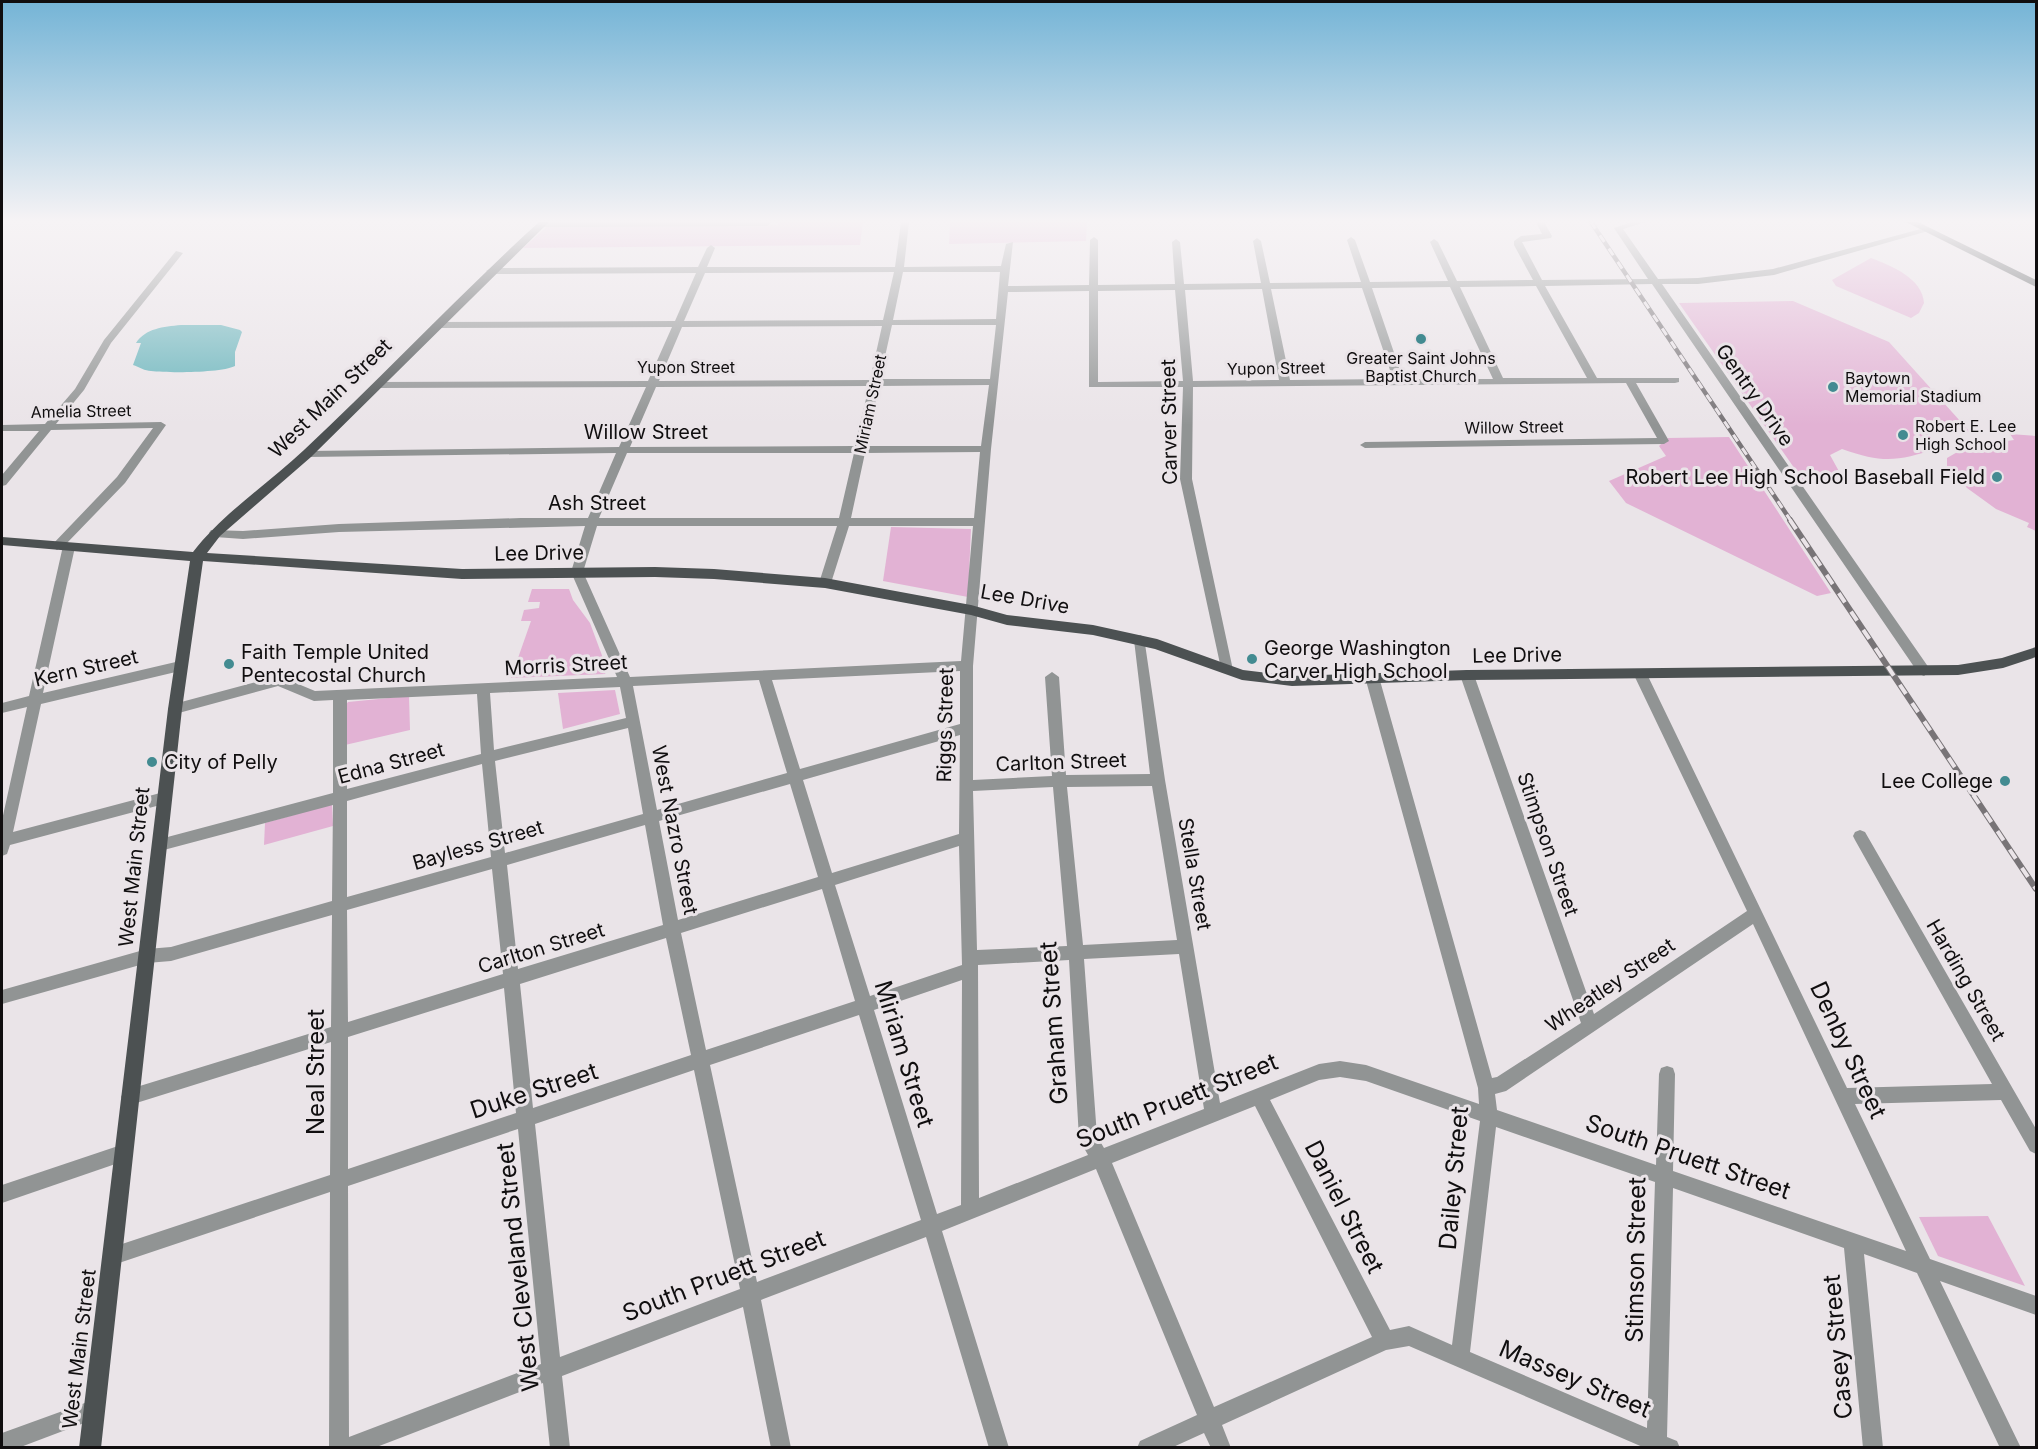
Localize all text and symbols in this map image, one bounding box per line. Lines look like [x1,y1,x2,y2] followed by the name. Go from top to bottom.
[1414,332,1428,346] marker: Greater Saint Johns Baptist Church
[264,333,397,463] street label: West Main Street
[1711,339,1799,451] street label: Gentry Drive
[1346,348,1496,386] place label: Greater Saint Johns Baptist Church
[850,352,890,456] street label: Miriam Street
[637,357,735,377] street label: Yupon Street
[1227,357,1325,379] street label: Yupon Street
[1156,358,1182,485] street label: Carver Street
[1845,368,1982,406] place label: Baytown Memorial Stadium
[1826,380,1840,394] marker: Baytown Memorial Stadium
[30,400,132,422] street label: Amelia Street
[1464,416,1564,438] street label: Willow Street
[1915,416,2016,454] place label: Robert E. Lee High School
[584,420,709,444] street label: Willow Street
[1896,428,1910,442] marker: Robert E. Lee High School
[1625,465,1985,489] place label: Robert Lee High School Baseball Field
[1990,470,2004,484] marker: Robert Lee High School Baseball Field
[548,491,647,515] street label: Ash Street
[494,540,584,566] street label: Lee Drive
[979,579,1071,619] street label: Lee Drive
[1264,636,1451,683] place label: George Washington Carver High School
[241,640,429,687] place label: Faith Temple United Pentecostal Church
[1472,642,1562,668] street label: Lee Drive
[32,644,141,692] street label: Kern Street
[504,650,629,680] street label: Morris Street
[1245,652,1259,666] marker: George Washington Carver High School
[222,657,236,671] marker: Faith Temple United Pentecostal Church
[932,667,958,783] street label: Riggs Street
[335,737,447,789] street label: Edna Street
[647,743,703,917] street label: West Nazro Street
[995,748,1127,776] street label: Carlton Street
[164,750,278,774] place label: City of Pelly
[145,755,159,769] marker: City of Pelly
[1512,769,1584,919] street label: Stimpson Street
[1881,769,1993,793] place label: Lee College
[1998,774,2012,788] marker: Lee College
[114,785,154,948] street label: West Main Street
[410,815,547,875] street label: Bayless Street
[1173,816,1217,933] street label: Stella Street
[1921,915,2011,1046] street label: Harding Street
[475,917,608,979] street label: Carlton Street
[1541,933,1680,1037] street label: Wheatley Street
[1033,940,1074,1106] street label: Graham Street
[868,977,941,1131] street label: Miriam Street
[1804,977,1893,1123] street label: Denby Street
[301,1009,330,1135] street label: Neal Street
[1072,1047,1282,1154] street label: South Pruett Street
[466,1056,602,1125] street label: Duke Street
[1433,1105,1474,1251] street label: Dailey Street
[1582,1108,1795,1205] street label: South Pruett Street
[1299,1136,1390,1278] street label: Daniel Street
[490,1141,545,1393] street label: West Cleveland Street
[1620,1177,1651,1343] street label: Stimson Street
[618,1223,829,1328] street label: South Pruett Street
[57,1267,101,1430] street label: West Main Street
[1817,1273,1858,1421] street label: Casey Street
[1495,1334,1656,1424] street label: Massey Street

